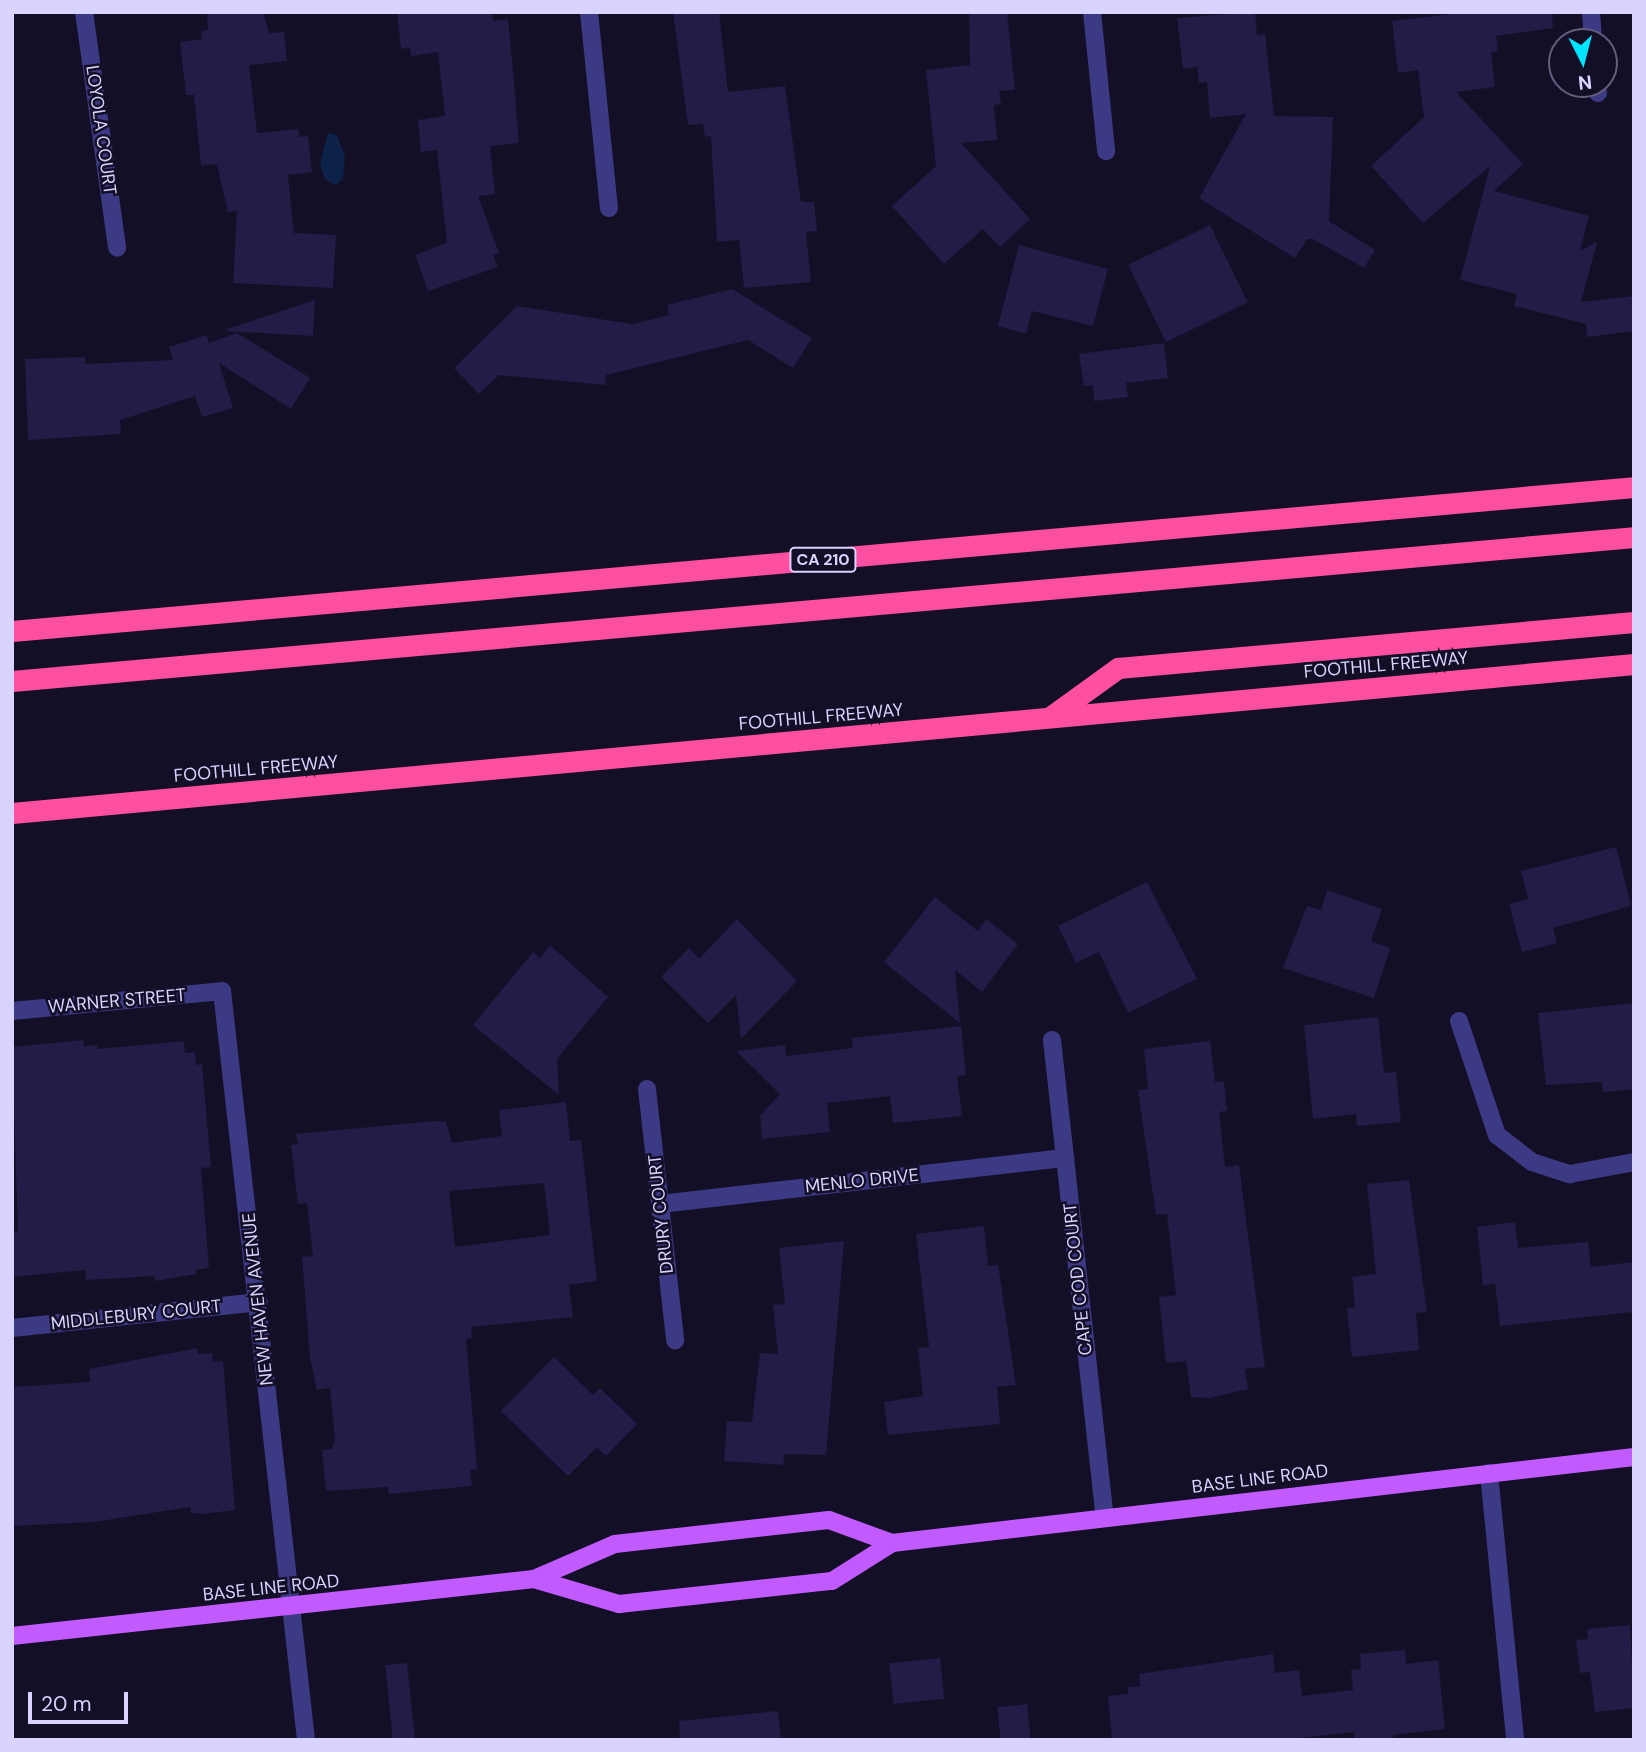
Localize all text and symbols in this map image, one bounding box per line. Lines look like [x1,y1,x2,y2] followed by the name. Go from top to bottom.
[1548,28,1618,98] north arrow
[81,64,121,196] street label: LOYOLA COURT
[1577,69,1593,96] text: N
[788,548,858,572] road number: CA 210
[1303,647,1469,683] street label: FOOTHILL FREEWAY
[738,699,904,735] street label: FOOTHILL FREEWAY
[173,751,339,787] street label: FOOTHILL FREEWAY
[47,984,187,1018] street label: WARNER STREET
[644,1153,678,1275] street label: DRURY COURT
[804,1164,920,1198] street label: MENLO DRIVE
[1059,1202,1097,1356] street label: CAPE COD COURT
[238,1212,278,1386] street label: NEW HAVEN AVENUE
[50,1295,222,1335] street label: MIDDLEBURY COURT
[1191,1460,1329,1498] street label: BASE LINE ROAD
[202,1570,340,1606] street label: BASE LINE ROAD
[32,1678,131,1722] scale bar
[41,1690,92,1718] text: 20 m

